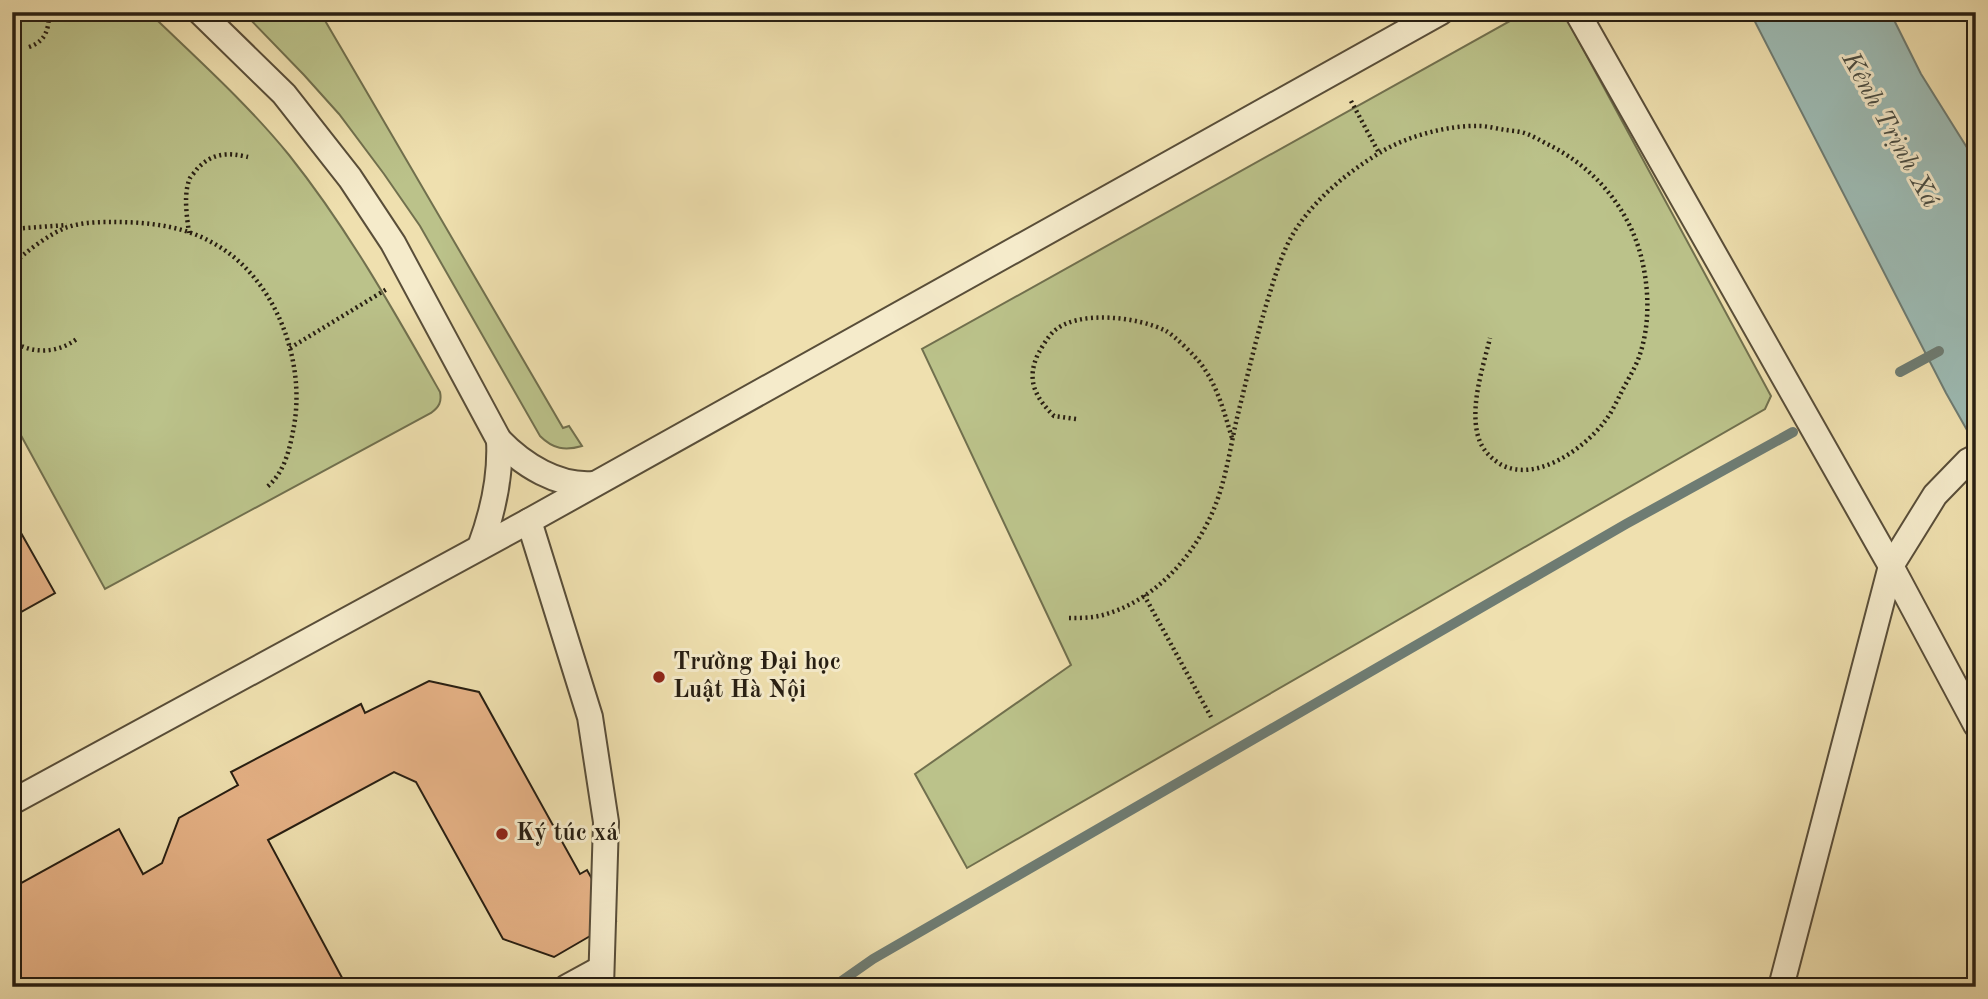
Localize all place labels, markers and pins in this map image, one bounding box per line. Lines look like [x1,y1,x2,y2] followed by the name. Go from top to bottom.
[673,651,841,703] place label: Trường Đại học Luật Hà Nội
[651,669,667,685] marker: Trường Đại học Luật Hà Nội
[516,822,618,846] place label: Ký túc xá
[494,826,510,842] marker: Ký túc xá

